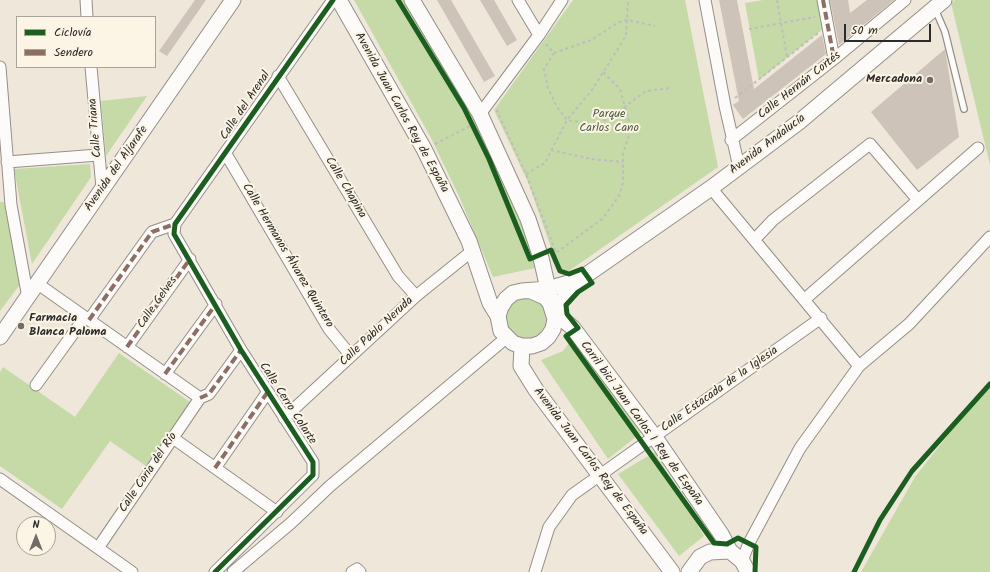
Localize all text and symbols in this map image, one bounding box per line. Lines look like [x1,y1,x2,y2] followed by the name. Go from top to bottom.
[16,16,156,68] legend
[846,16,933,42] scale bar
[851,21,878,40] text: 50 m
[54,23,91,42] text: Ciclovía
[351,30,451,196] street label: Avenida Juan Carlos Rey de España
[54,43,93,62] text: Sendero
[756,49,844,123] street label: Calle Hernán Cortés
[218,69,274,143] street label: Calle del Arenal
[866,73,922,87] place label: Mercadona
[925,75,935,85] marker: Mercadona
[86,98,106,158] street label: Calle Triana
[579,108,639,136] park label: Parque Carlos Cano
[727,112,809,178] street label: Avenida Andalucía
[82,124,152,214] street label: Avenida del Aljarafe
[321,155,369,221] street label: Calle Chapina
[238,181,336,331] street label: Calle Hermanos Álvarez Quintero
[135,274,181,332] street label: Calle Gelves
[337,294,417,370] street label: Calle Pablo Neruda
[29,312,106,340] place label: Farmacia Blanca Paloma
[16,321,26,331] marker: Farmacia Blanca Paloma
[576,339,706,509] street label: Carril bici Juan Carlos I Rey de España
[659,344,781,436] street label: Calle Estacada de la Iglesia
[255,360,319,448] street label: Calle Cerro Colarte
[530,385,650,539] street label: Avenida Juan Carlos Rey de España
[117,430,181,516] street label: Calle Coria del Río
[16,516,56,556] north arrow
[33,516,39,534] text: N

